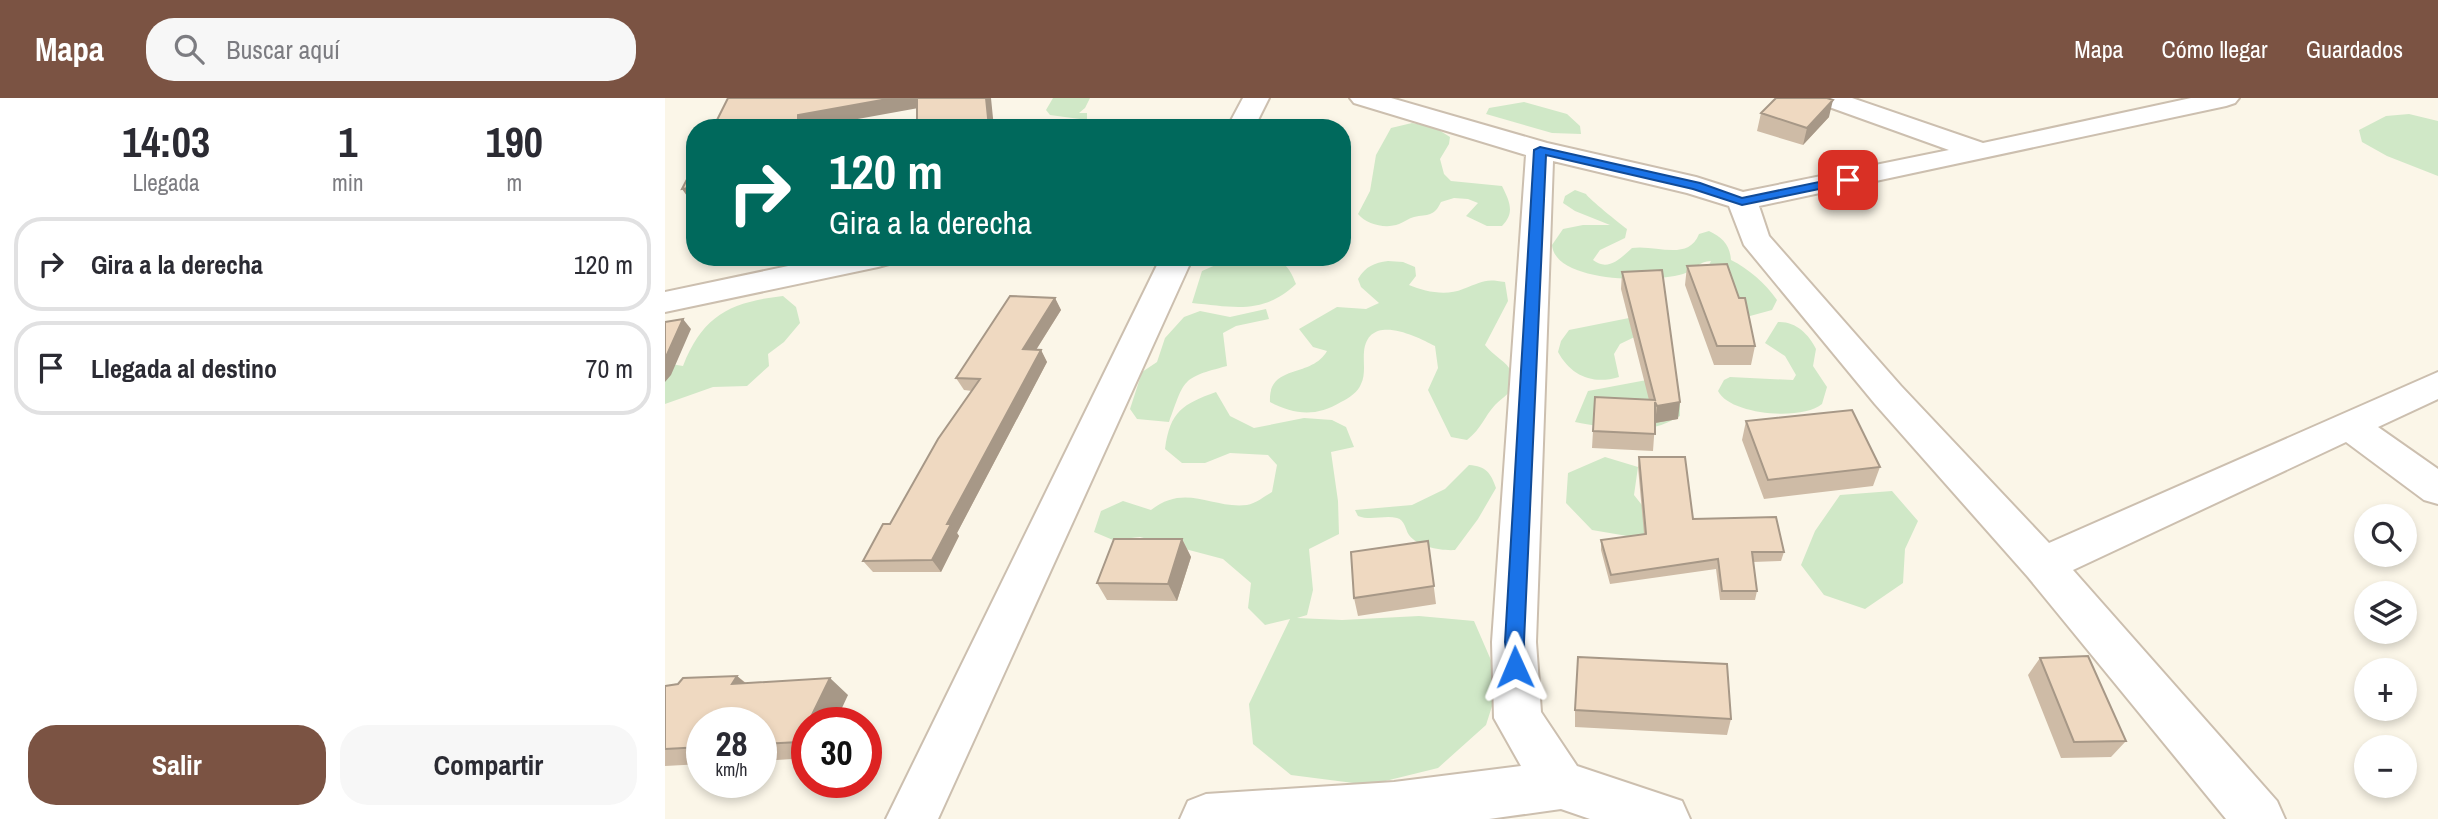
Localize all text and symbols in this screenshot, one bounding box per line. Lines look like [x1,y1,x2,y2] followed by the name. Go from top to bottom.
[146,18,636,81] search box
[35,27,104,71] text: Mapa
[170,30,208,68] icon: search
[226,32,340,67] text: Buscar aquí
[2074,33,2124,65] text: Mapa
[2162,33,2268,65] text: Cómo llegar
[2306,33,2403,65] text: Guardados
[122,114,210,170] text: 14:03
[338,114,357,170] text: 1
[486,114,543,170] text: 190
[829,138,943,204] text: 120 m
[714,147,805,238] icon: right
[1818,150,1878,210] pin
[1829,161,1867,199] icon: arrive
[132,167,200,198] text: Llegada
[332,167,364,198] text: min
[506,167,522,198] text: m
[829,201,1032,244] text: Gira a la derecha
[32,245,70,283] icon: right
[91,247,263,282] text: Gira a la derecha
[574,247,633,282] text: 120 m
[32,349,70,387] icon: arrive
[91,351,277,386] text: Llegada al destino
[586,351,633,386] text: 70 m
[2354,504,2417,798] map controls
[2354,504,2417,567] button: search
[2354,581,2417,644] button: layers
[1478,630,1552,704] position arrow
[2354,658,2417,721] button: +
[791,707,882,798] speed limit sign: 30
[716,720,747,767] text: 28
[28,725,326,805] button: Salir
[340,725,637,805] button: Compartir
[2354,735,2417,798] button: −
[716,757,748,782] text: km/h

